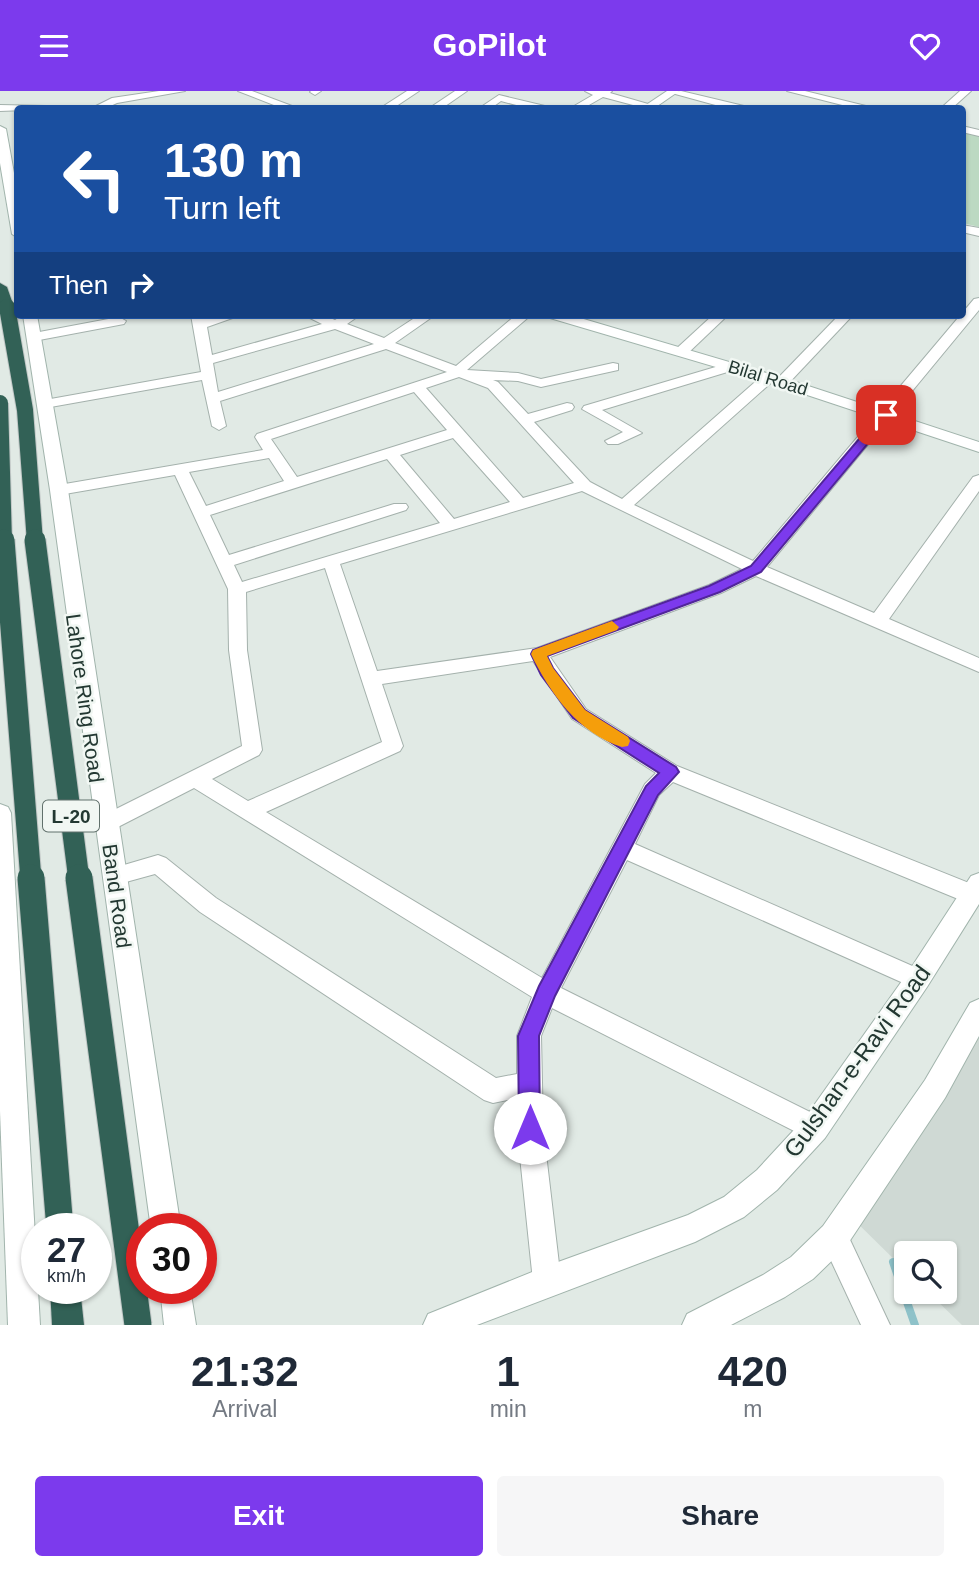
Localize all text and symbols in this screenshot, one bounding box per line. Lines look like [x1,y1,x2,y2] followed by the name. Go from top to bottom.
[35,27,73,65] icon: menu
[433,27,546,63] text: GoPilot
[906,27,944,65] icon: heart
[49,133,140,224] icon: left
[164,133,303,187] text: 130 m
[164,190,280,226] text: Turn left
[122,266,160,304] icon: right
[49,270,108,300] text: Then
[726,356,810,400] street label: Bilal Road
[856,385,916,445] pin
[867,396,905,434] icon: arrive
[62,612,108,784] street label: Lahore Ring Road
[43,801,99,831] road number: L-20
[98,842,136,950] street label: Band Road
[778,960,936,1162] street label: Gulshan-e-Ravi Road
[493,1091,567,1165] position arrow
[126,1213,217,1304] speed limit sign: 30
[47,1230,86,1269] text: 27
[894,1241,957,1304] map controls
[894,1241,957,1304] button: search
[47,1266,86,1286] text: km/h
[191,1348,299,1395] text: 21:32
[496,1348,520,1395] text: 1
[718,1348,788,1395] text: 420
[212,1396,277,1422] text: Arrival
[490,1396,527,1422] text: min
[743,1396,762,1422] text: m
[35,1476,483,1556] button: Exit
[497,1476,944,1556] button: Share

